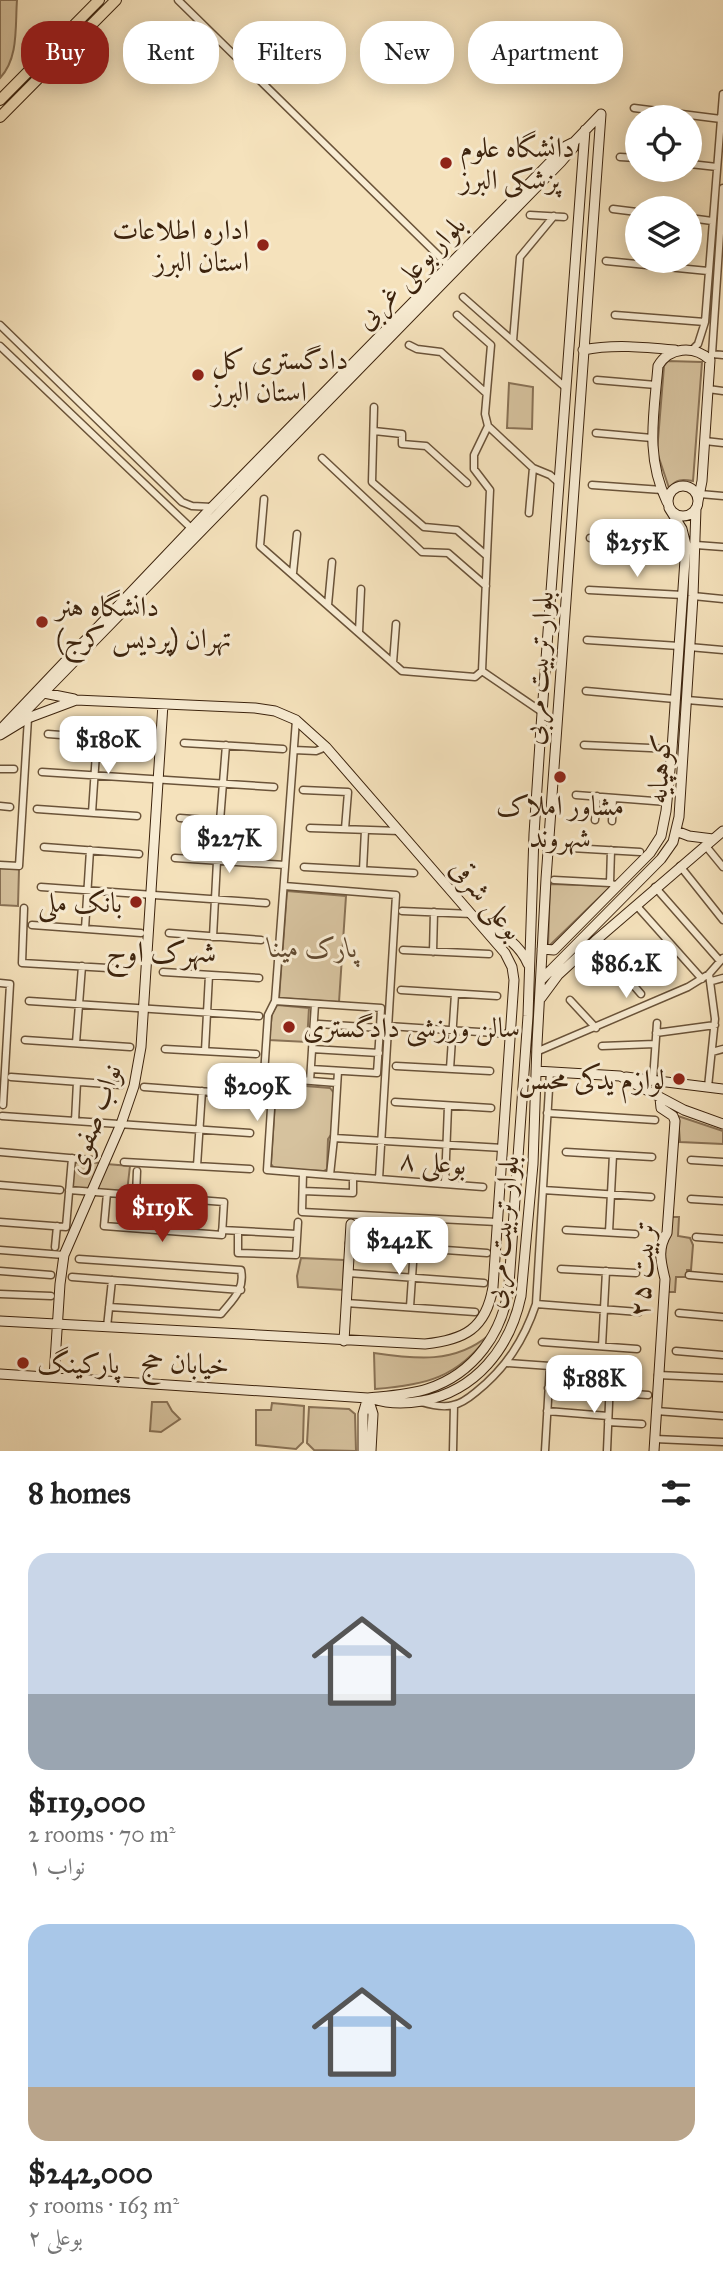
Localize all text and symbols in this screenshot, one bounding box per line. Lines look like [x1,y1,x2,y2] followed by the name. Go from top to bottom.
[21,21,109,84] chip: Buy
[123,21,219,84] chip: Rent
[233,21,346,84] chip: Filters
[360,21,454,84] chip: New
[468,21,623,84] chip: Apartment
[625,105,702,273] map controls
[625,105,702,182] button: locate
[457,130,575,198] place label: دانشگاه علوم پزشکی البرز
[438,155,454,171] marker: دانشگاه علوم پزشکی البرز
[625,196,702,273] button: layers
[347,208,475,338] street label: بلوار بوعلی غربی
[112,212,249,279] place label: اداره اطلاعات استان البرز
[255,237,271,253] marker: اداره اطلاعات استان البرز
[209,342,348,409] place label: دادگستری کل استان البرز
[190,367,206,383] marker: دادگستری کل استان البرز
[588,520,686,579] pin: $255K
[606,528,668,556] text: $255K
[53,589,231,664] place label: دانشگاه هنر تهران (پردیس کرج)
[515,590,563,746] street label: بلوار تربیت مربی
[34,614,50,630] marker: دانشگاه هنر تهران (پردیس کرج)
[59,716,157,776] pin: $180K
[76,725,140,753] text: $180K
[639,733,680,805] street label: کوهپایه
[552,769,568,785] marker: مشاور املاک شهروند
[496,788,624,856] place label: مشاور املاک شهروند
[180,816,278,875] pin: $227K
[197,824,261,852] text: $227K
[441,851,531,949] street label: بوعلی شرقی
[38,885,122,923] place label: بانک ملی
[128,894,144,910] marker: بانک ملی
[265,930,360,968] park label: پارک مینا
[106,934,216,978] district label: شهرک اوج
[569,940,683,1000] pin: $86.2K
[591,949,661,977] text: $86.2K
[303,1010,520,1047] place label: سالن ورزشی دادگستری
[281,1019,297,1035] marker: سالن ورزشی دادگستری
[57,1059,129,1179] street label: نواب صفوی
[518,1062,665,1104] place label: لوازم یدکی محسن
[208,1064,306,1123] pin: $209K
[671,1071,687,1087] marker: لوازم یدکی محسن
[223,1072,291,1100] text: $209K
[398,1142,468,1185] street label: بوعلی ۸
[476,1154,528,1311] street label: بلوار تربیت مربی
[113,1184,211,1244] pin: $119K
[132,1193,192,1221] text: $119K
[350,1218,448,1277] pin: $242K
[621,1220,663,1318] street label: تربیت ۲۵
[366,1226,432,1254] text: $242K
[139,1343,230,1390] street label: خیابان حج
[37,1346,121,1384] place label: پارکینگ
[15,1355,31,1371] marker: پارکینگ
[545,1356,643,1415] pin: $188K
[562,1364,626,1392] text: $188K
[657,1474,695,1512] icon: filters
[28,1475,131,1511] text: 8 homes
[299,1598,425,1724] icon: home
[28,1784,146,1820] text: $119,000
[28,1820,176,1848] text: 2 rooms · 70 m²
[28,1852,85,1880] text: نواب ۱
[299,1969,425,2095] icon: home
[28,2155,153,2191] text: $242,000
[28,2191,179,2219] text: 5 rooms · 163 m²
[28,2223,83,2251] text: بوعلی ۲

